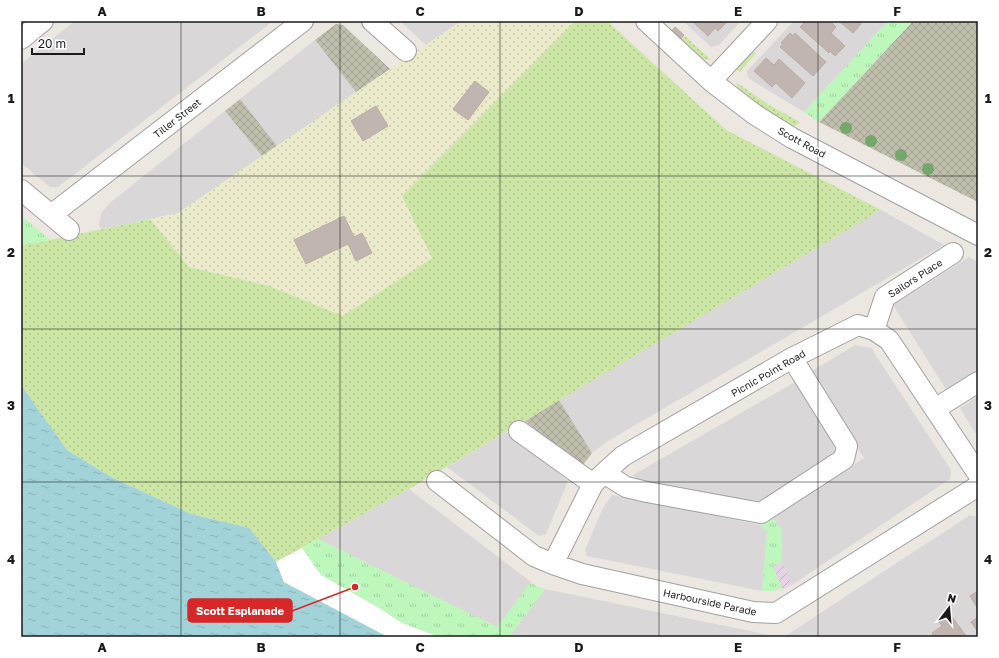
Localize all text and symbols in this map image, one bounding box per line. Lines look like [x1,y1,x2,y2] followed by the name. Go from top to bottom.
[97,3,107,19] text: A
[256,3,266,19] text: B
[415,3,425,19] text: C
[574,3,584,19] text: D
[734,3,742,19] text: E
[893,3,901,19] text: F
[32,30,84,56] scale bar
[38,36,66,51] text: 20 m
[8,90,15,106] text: 1
[985,90,992,106] text: 1
[151,96,203,140] street label: Tiller Street
[776,124,828,160] street label: Scott Road
[7,244,15,260] text: 2
[984,244,992,260] text: 2
[886,256,945,300] street label: Sailors Place
[729,347,807,399] street label: Picnic Point Road
[7,397,15,413] text: 3
[984,397,992,413] text: 3
[7,551,15,567] text: 4
[984,551,992,567] text: 4
[662,586,758,618] street label: Harbourside Parade
[929,588,969,628] north arrow
[946,591,958,605] text: N
[188,599,292,622] callout: Scott Esplanade
[196,604,284,617] text: Scott Esplanade
[97,639,107,655] text: A
[256,639,266,655] text: B
[415,639,425,655] text: C
[574,639,584,655] text: D
[734,639,742,655] text: E
[893,639,901,655] text: F

